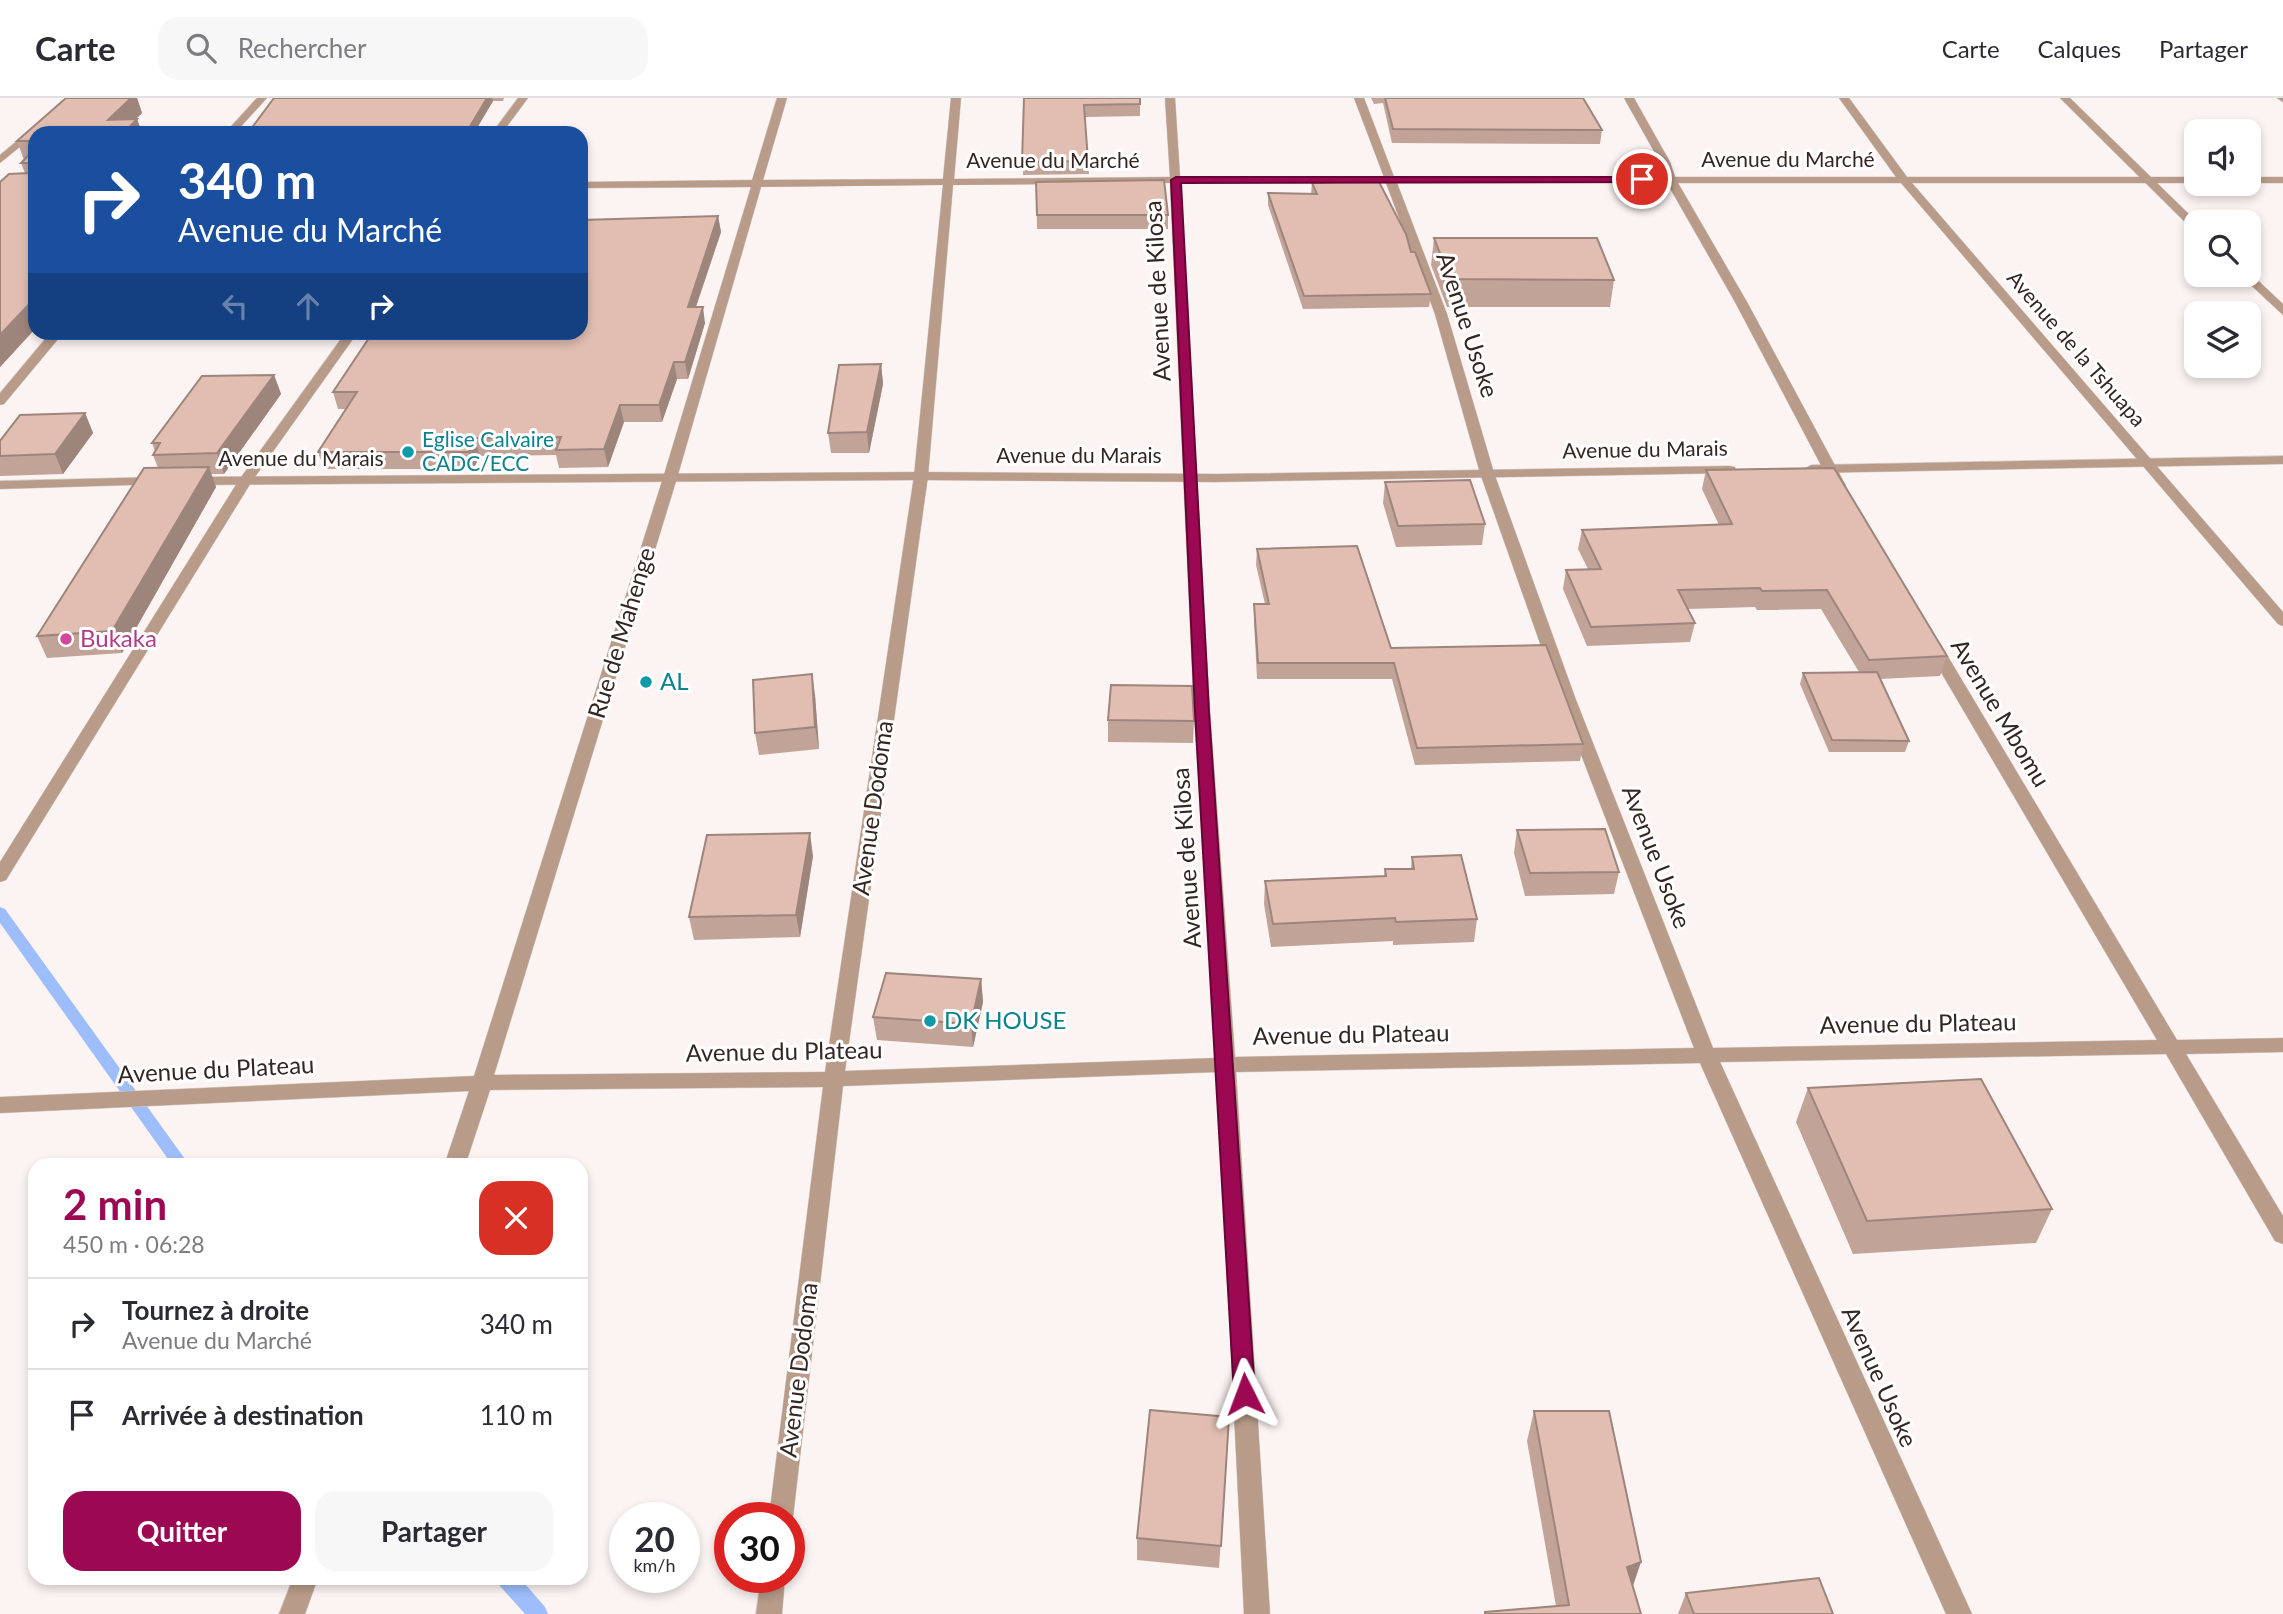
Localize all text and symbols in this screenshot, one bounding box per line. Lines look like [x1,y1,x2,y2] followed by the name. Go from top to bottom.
[158,17,648,80] search box
[35,28,116,68] text: Carte
[182,29,220,67] icon: search
[238,32,367,64] text: Rechercher
[1942,34,2000,63] text: Carte
[2038,34,2121,63] text: Calques
[2159,34,2248,63] text: Partager
[2184,119,2261,378] map controls
[2184,119,2261,196] button: sound
[1701,146,1875,171] street label: Avenue du Marché
[966,147,1140,172] street label: Avenue du Marché
[1612,149,1672,209] pin
[178,151,316,209] text: 340 m
[63,154,154,245] icon: right
[1623,160,1661,198] icon: arrive
[1137,200,1176,382] street label: Avenue de Kilosa
[178,210,442,249] text: Avenue du Marché
[2184,210,2261,287] button: search
[1431,248,1506,401] street label: Avenue Usoke
[2003,265,2152,431] street label: Avenue de la Tshuapa
[216,287,254,325] icon: left
[289,287,327,325] icon: ahead
[362,287,400,325] icon: right
[2184,301,2261,378] button: layers
[422,426,554,475] place label: Eglise Calvaire CADC/ECC
[1562,435,1728,462] street label: Avenue du Marais
[996,442,1162,467] street label: Avenue du Marais
[400,444,416,460] marker: Eglise Calvaire CADC/ECC
[218,445,384,470] street label: Avenue du Marais
[581,544,660,722] street label: Rue de Mahenge
[80,623,157,652] place label: Bukaka
[58,631,74,647] marker: Bukaka
[1946,633,2057,792] street label: Avenue Mbomu
[660,666,689,695] place label: AL
[638,674,654,690] marker: AL
[845,719,898,897] street label: Avenue Dodoma
[1165,767,1206,949] street label: Avenue de Kilosa
[1617,781,1698,932] street label: Avenue Usoke
[944,1005,1066,1034] place label: DK HOUSE
[1819,1006,2017,1039] street label: Avenue du Plateau
[922,1013,938,1029] marker: DK HOUSE
[1252,1017,1450,1050] street label: Avenue du Plateau
[685,1034,883,1067] street label: Avenue du Plateau
[117,1049,315,1088] street label: Avenue du Plateau
[63,1179,167,1229] text: 2 min
[479,1181,553,1255] button: close
[63,1230,205,1258] text: 450 m · 06:28
[772,1281,823,1459] street label: Avenue Dodoma
[122,1294,309,1326] text: Tournez à droite
[1836,1302,1924,1451] street label: Avenue Usoke
[63,1305,101,1343] icon: right
[480,1308,553,1340] text: 340 m
[122,1326,312,1354] text: Avenue du Marché
[1208,1357,1282,1431] position arrow
[63,1396,101,1434] icon: arrive
[122,1399,364,1431] text: Arrivée à destination
[480,1399,553,1431] text: 110 m
[63,1491,301,1571] button: Quitter
[315,1491,553,1571] button: Partager
[714,1502,805,1593] speed limit sign: 30
[634,1517,675,1559] text: 20
[633,1554,676,1576] text: km/h

